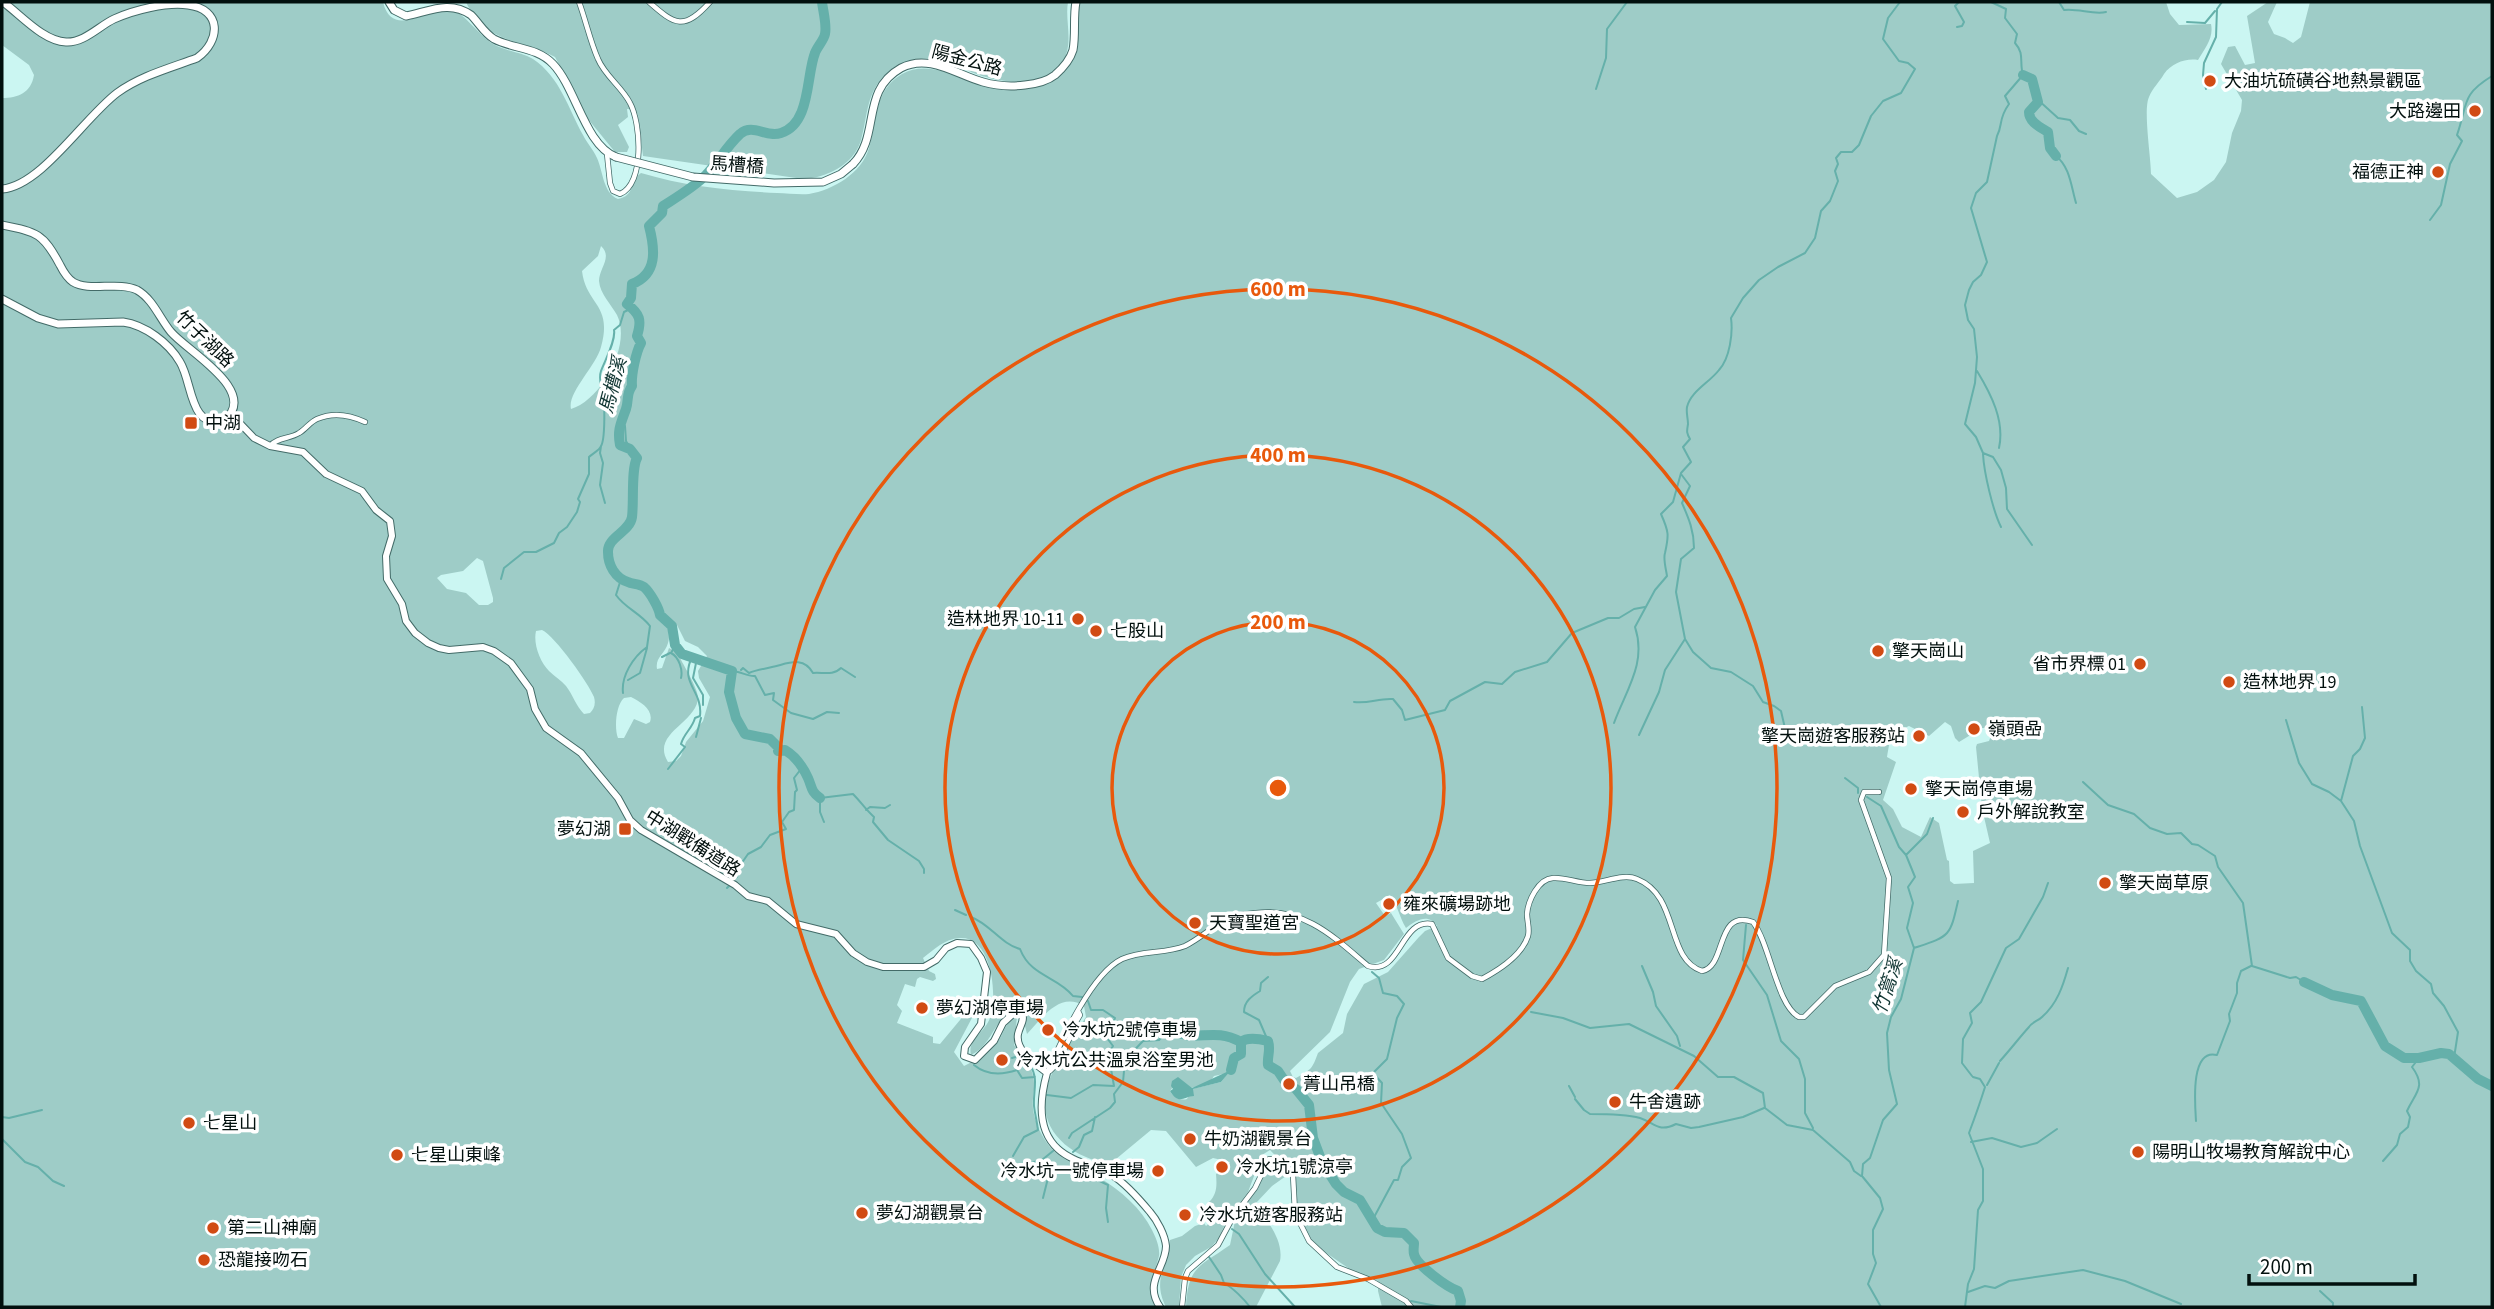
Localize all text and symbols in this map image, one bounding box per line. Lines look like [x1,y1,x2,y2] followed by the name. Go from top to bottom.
[929,39,1005,82] street label: 陽金公路
[2224,69,2422,94] place label: 大油坑硫磺谷地熱景觀區
[2202,73,2218,89] marker: 大油坑硫磺谷地熱景觀區
[2389,99,2461,124] place label: 大路邊田
[2467,103,2483,119] marker: 大路邊田
[709,151,765,180] street label: 馬槽橋
[2352,160,2424,185] place label: 福德正神
[2430,164,2446,180] marker: 福德正神
[1250,274,1306,304] text: 600 m
[170,305,239,373] street label: 竹子湖路
[593,351,635,416] water label: 馬槽溪
[205,411,241,436] place label: 中湖
[183,415,199,431] marker: 中湖
[1250,440,1306,470] text: 400 m
[947,607,1064,632] place label: 造林地界 10-11
[1250,607,1306,637] text: 200 m
[1070,611,1086,627] marker: 造林地界 10-11
[1110,619,1164,644] place label: 七股山
[1088,623,1104,639] marker: 七股山
[1892,639,1964,664] place label: 擎天崗山
[1870,643,1886,659] marker: 擎天崗山
[2033,652,2126,677] place label: 省市界標 01
[2132,656,2148,672] marker: 省市界標 01
[2243,670,2337,695] place label: 造林地界 19
[2221,674,2237,690] marker: 造林地界 19
[1988,717,2042,742] place label: 嶺頭喦
[1966,721,1982,737] marker: 嶺頭喦
[1761,724,1905,749] place label: 擎天崗遊客服務站
[1911,728,1927,744] marker: 擎天崗遊客服務站
[1266,776,1290,800] centre of rings
[1925,777,2033,802] place label: 擎天崗停車場
[1903,781,1919,797] marker: 擎天崗停車場
[1977,800,2085,825] place label: 戶外解說教室
[640,804,745,883] street label: 中湖戰備道路
[1955,804,1971,820] marker: 戶外解說教室
[557,817,611,842] place label: 夢幻湖
[617,821,633,837] marker: 夢幻湖
[2119,871,2209,896] place label: 擎天崗草原
[2097,875,2113,891] marker: 擎天崗草原
[1403,892,1511,917] place label: 雍來礦場跡地
[1381,896,1397,912] marker: 雍來礦場跡地
[1209,911,1299,936] place label: 天寶聖道宮
[1187,915,1203,931] marker: 天寶聖道宮
[1867,952,1911,1018] water label: 竹篙溪
[936,996,1044,1021] place label: 夢幻湖停車場
[914,1000,930,1016] marker: 夢幻湖停車場
[1062,1018,1197,1043] place label: 冷水坑2號停車場
[1040,1022,1056,1038] marker: 冷水坑2號停車場
[1016,1048,1214,1073] place label: 冷水坑公共溫泉浴室男池
[994,1052,1010,1068] marker: 冷水坑公共溫泉浴室男池
[1303,1072,1375,1097] place label: 菁山吊橋
[1281,1076,1297,1092] marker: 菁山吊橋
[1629,1090,1701,1115] place label: 牛舍遺跡
[1607,1094,1623,1110] marker: 牛舍遺跡
[203,1111,257,1136] place label: 七星山
[181,1115,197,1131] marker: 七星山
[1204,1127,1312,1152] place label: 牛奶湖觀景台
[1182,1131,1198,1147] marker: 牛奶湖觀景台
[2152,1140,2350,1165] place label: 陽明山牧場教育解說中心
[411,1143,501,1168] place label: 七星山東峰
[2130,1144,2146,1160] marker: 陽明山牧場教育解說中心
[389,1147,405,1163] marker: 七星山東峰
[1236,1155,1353,1180] place label: 冷水坑1號涼亭
[1000,1159,1144,1184] place label: 冷水坑一號停車場
[1214,1159,1230,1175] marker: 冷水坑1號涼亭
[1150,1163,1166,1179] marker: 冷水坑一號停車場
[876,1201,984,1226] place label: 夢幻湖觀景台
[1199,1203,1343,1228] place label: 冷水坑遊客服務站
[854,1205,870,1221] marker: 夢幻湖觀景台
[1177,1207,1193,1223] marker: 冷水坑遊客服務站
[227,1216,317,1241] place label: 第二山神廟
[205,1220,221,1236] marker: 第二山神廟
[2249,1242,2415,1286] scale bar
[218,1248,308,1273] place label: 恐龍接吻石
[196,1252,212,1268] marker: 恐龍接吻石
[2260,1252,2313,1282] text: 200 m

